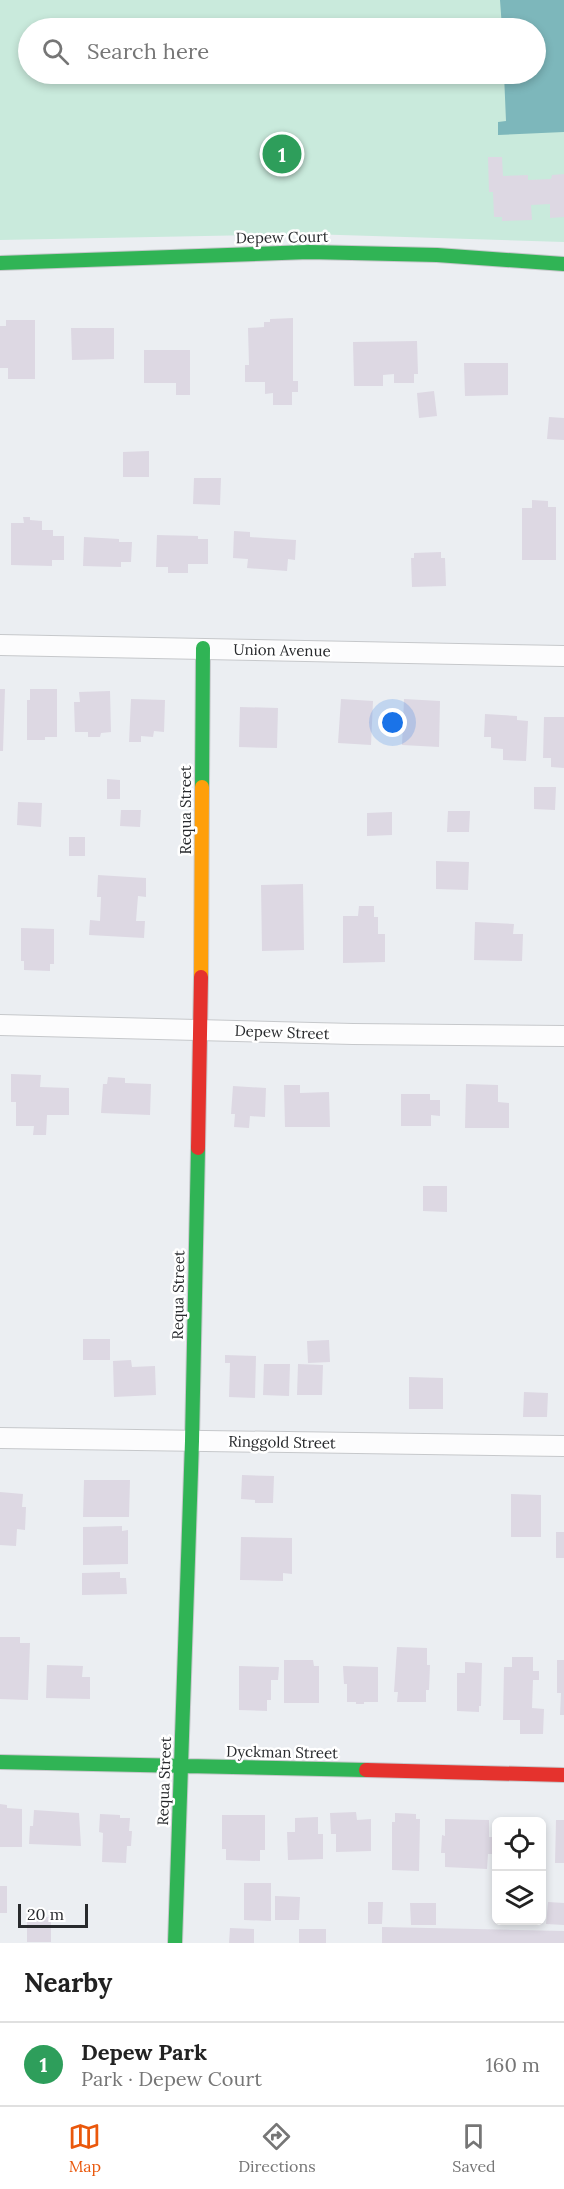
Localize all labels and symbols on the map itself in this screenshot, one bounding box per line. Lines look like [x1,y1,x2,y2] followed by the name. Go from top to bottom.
[262,132,302,176] pin: 1
[235,227,329,247] street label: Depew Court
[233,640,331,660] street label: Union Avenue
[378,708,407,737] your location
[176,765,195,855] street label: Requa Street
[234,1021,330,1043] street label: Depew Street
[168,1250,188,1340] street label: Requa Street
[228,1432,336,1452] street label: Ringgold Street
[153,1736,175,1826] street label: Requa Street
[226,1742,338,1762] street label: Dyckman Street
[18,1901,88,1928] scale bar

